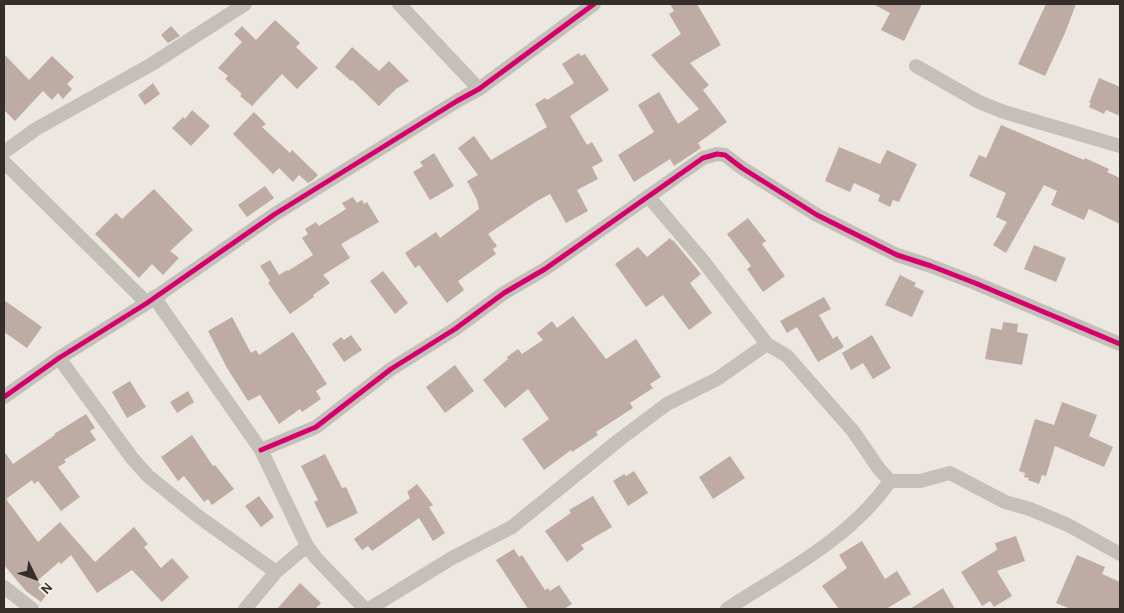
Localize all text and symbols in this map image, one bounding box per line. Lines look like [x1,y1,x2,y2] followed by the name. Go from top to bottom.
[10,553,60,603] north arrow
[38,580,55,596] text: N

